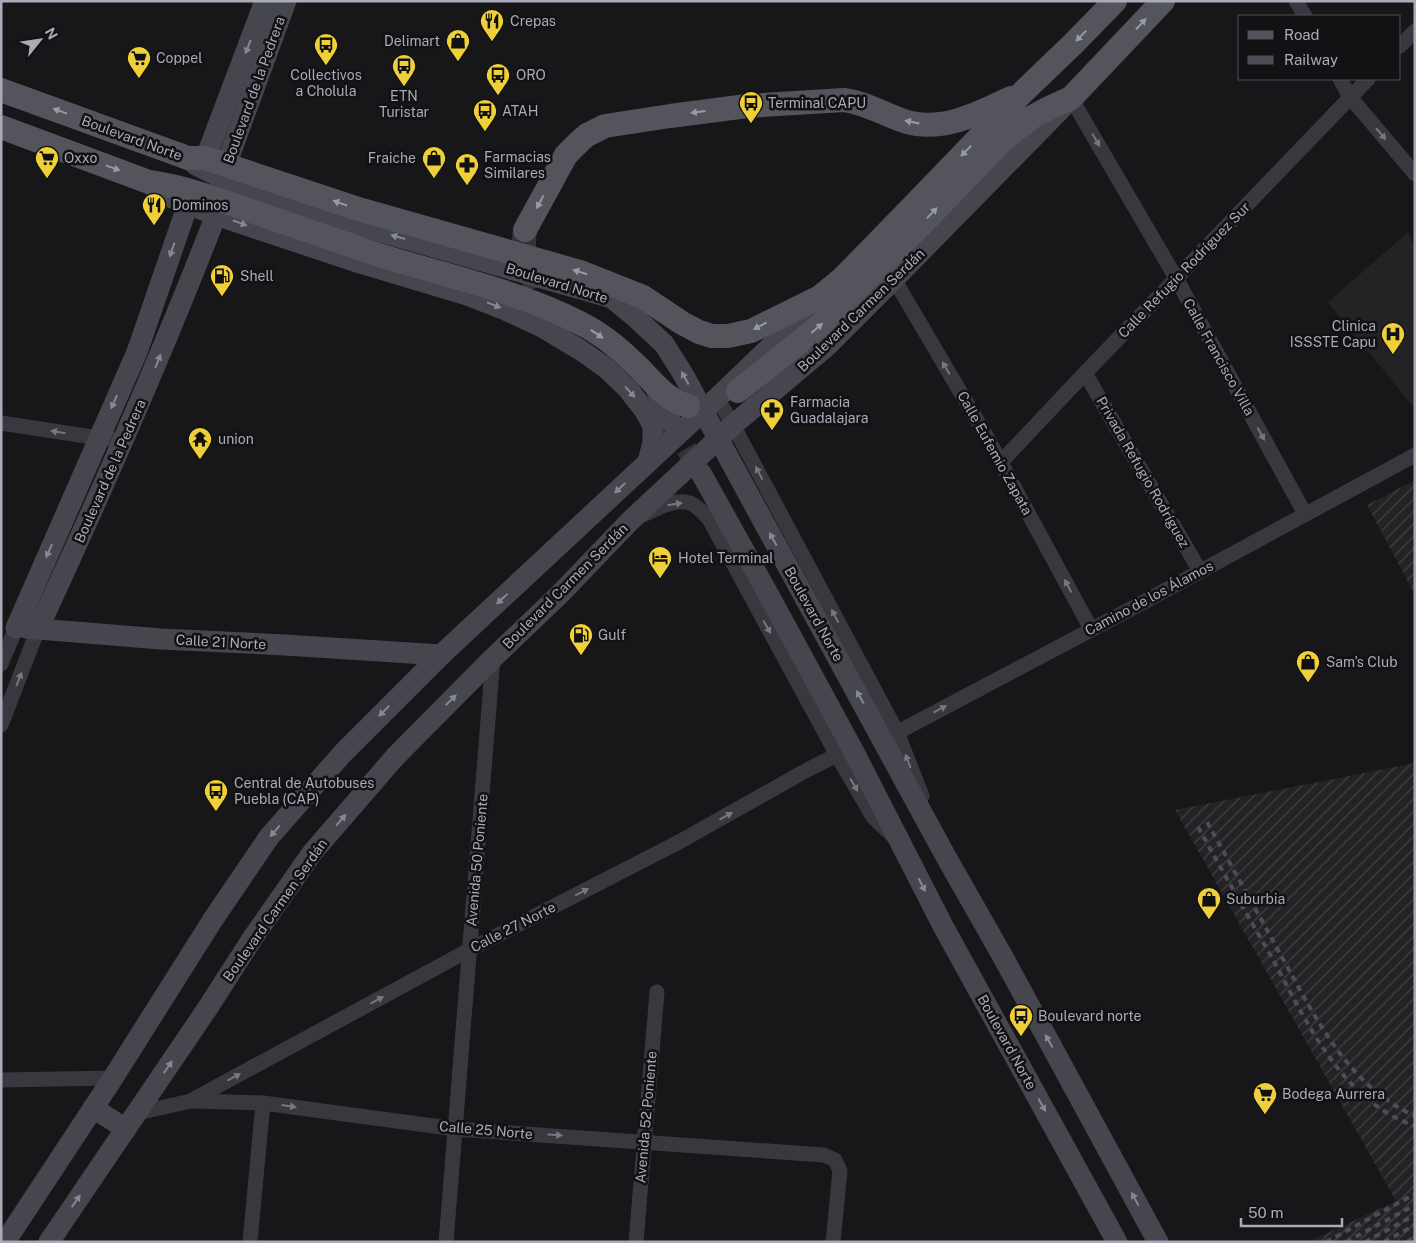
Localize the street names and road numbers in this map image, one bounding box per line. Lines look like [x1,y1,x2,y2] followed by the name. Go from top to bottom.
[220,14,288,166] street label: Boulevard de la Pedrera
[80,112,185,164] street label: Boulevard Norte
[1115,199,1253,341] street label: Calle Refugio Rodríguez Sur
[794,245,928,375] street label: Boulevard Carmen Serdán
[504,260,610,306] street label: Boulevard Norte
[1180,296,1258,418] street label: Calle Francisco Villa
[954,388,1036,518] street label: Calle Eufemio Zapata
[1093,394,1193,550] street label: Privada Refugio Rodríguez
[71,397,149,545] street label: Boulevard de la Pedrera
[499,520,631,652] street label: Boulevard Carmen Serdán
[1082,557,1216,639] street label: Camino de los Álamos
[781,564,847,664] street label: Boulevard Norte
[175,632,267,652] street label: Calle 21 Norte
[463,793,491,927] street label: Avenida 50 Poniente
[220,836,330,984] street label: Boulevard Carmen Serdán
[468,899,558,955] street label: Calle 27 Norte
[974,992,1040,1092] street label: Boulevard Norte
[632,1050,660,1184] street label: Avenida 52 Poniente
[438,1118,534,1142] street label: Calle 25 Norte

